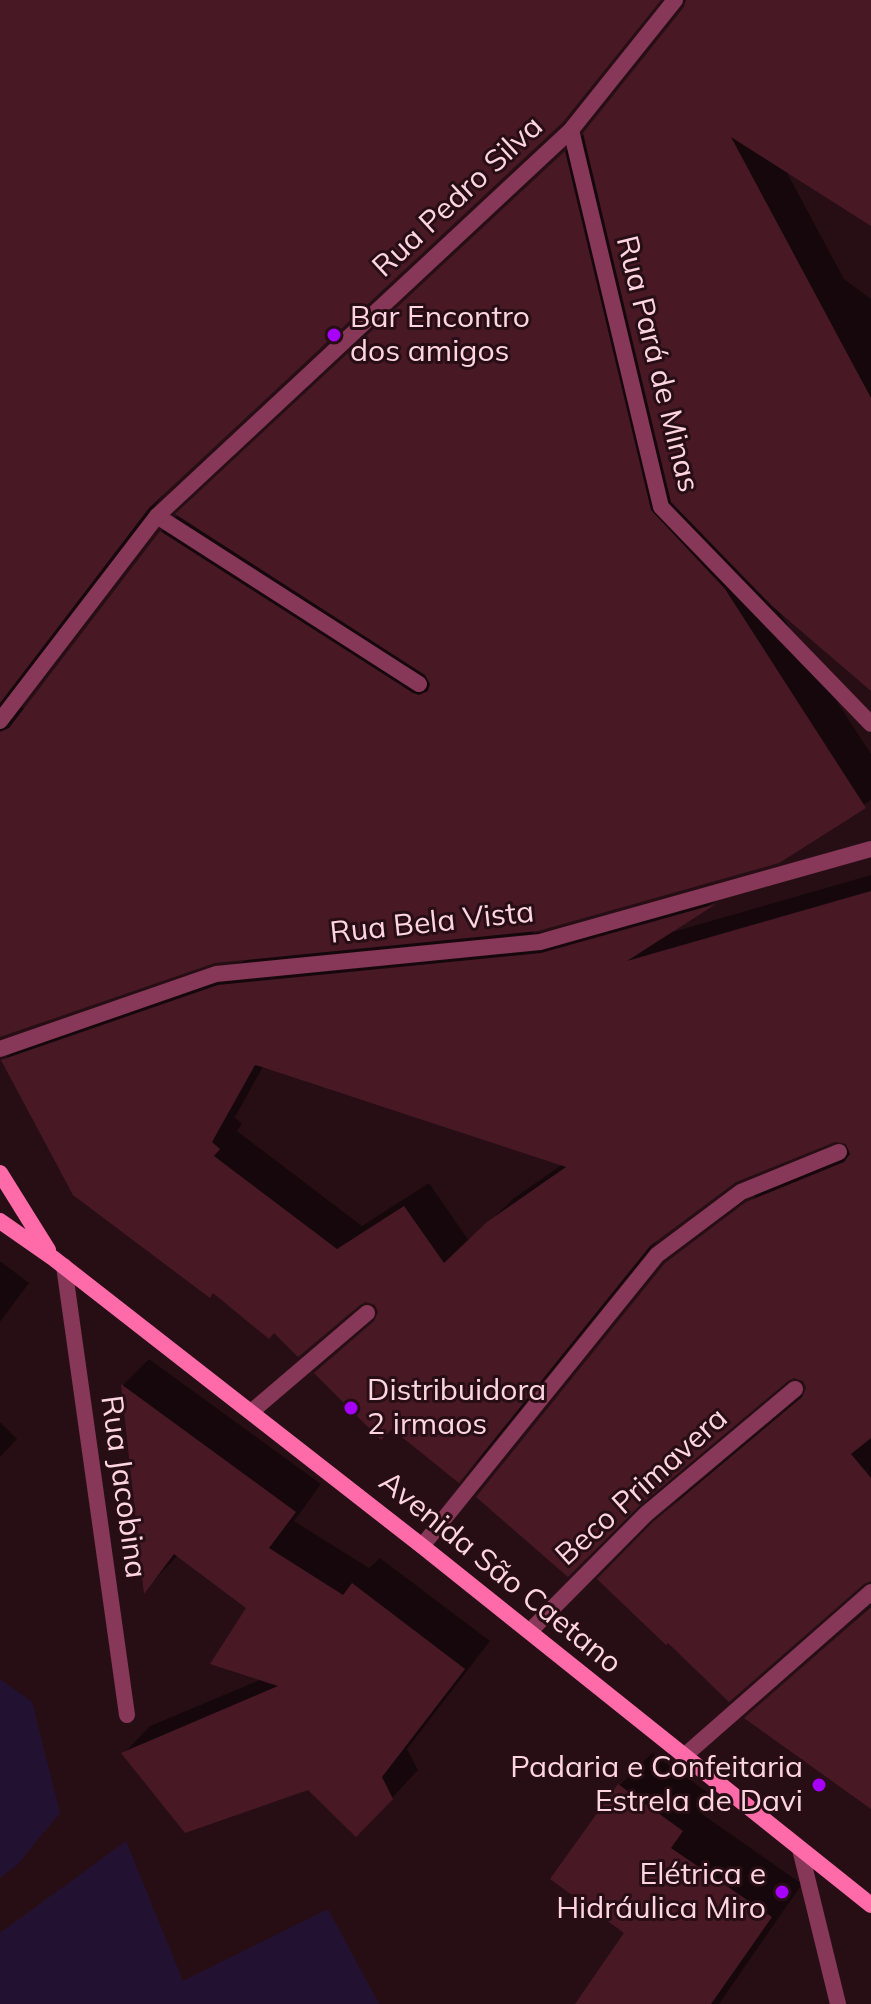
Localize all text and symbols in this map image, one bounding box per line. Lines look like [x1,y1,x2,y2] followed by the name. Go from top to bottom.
[366,109,550,285] street label: Rua Pedro Silva
[608,232,706,496] street label: Rua Pará de Minas
[350,300,530,370] place label: Bar Encontro dos amigos
[325,326,343,344] marker: Bar Encontro dos amigos
[328,894,536,952] street label: Rua Bela Vista
[367,1373,546,1444] place label: Distribuidora 2 irmaos
[92,1393,154,1581] street label: Rua Jacobina
[342,1399,360,1417] marker: Distribuidora 2 irmaos
[549,1401,735,1573] street label: Beco Primavera
[372,1464,628,1682] street label: Avenida São Caetano
[510,1750,803,1820] place label: Padaria e Confeitaria Estrela de Davi
[810,1776,828,1794] marker: Padaria e Confeitaria Estrela de Davi
[556,1857,766,1928] place label: Elétrica e Hidráulica Miro
[773,1883,791,1901] marker: Elétrica e Hidráulica Miro

